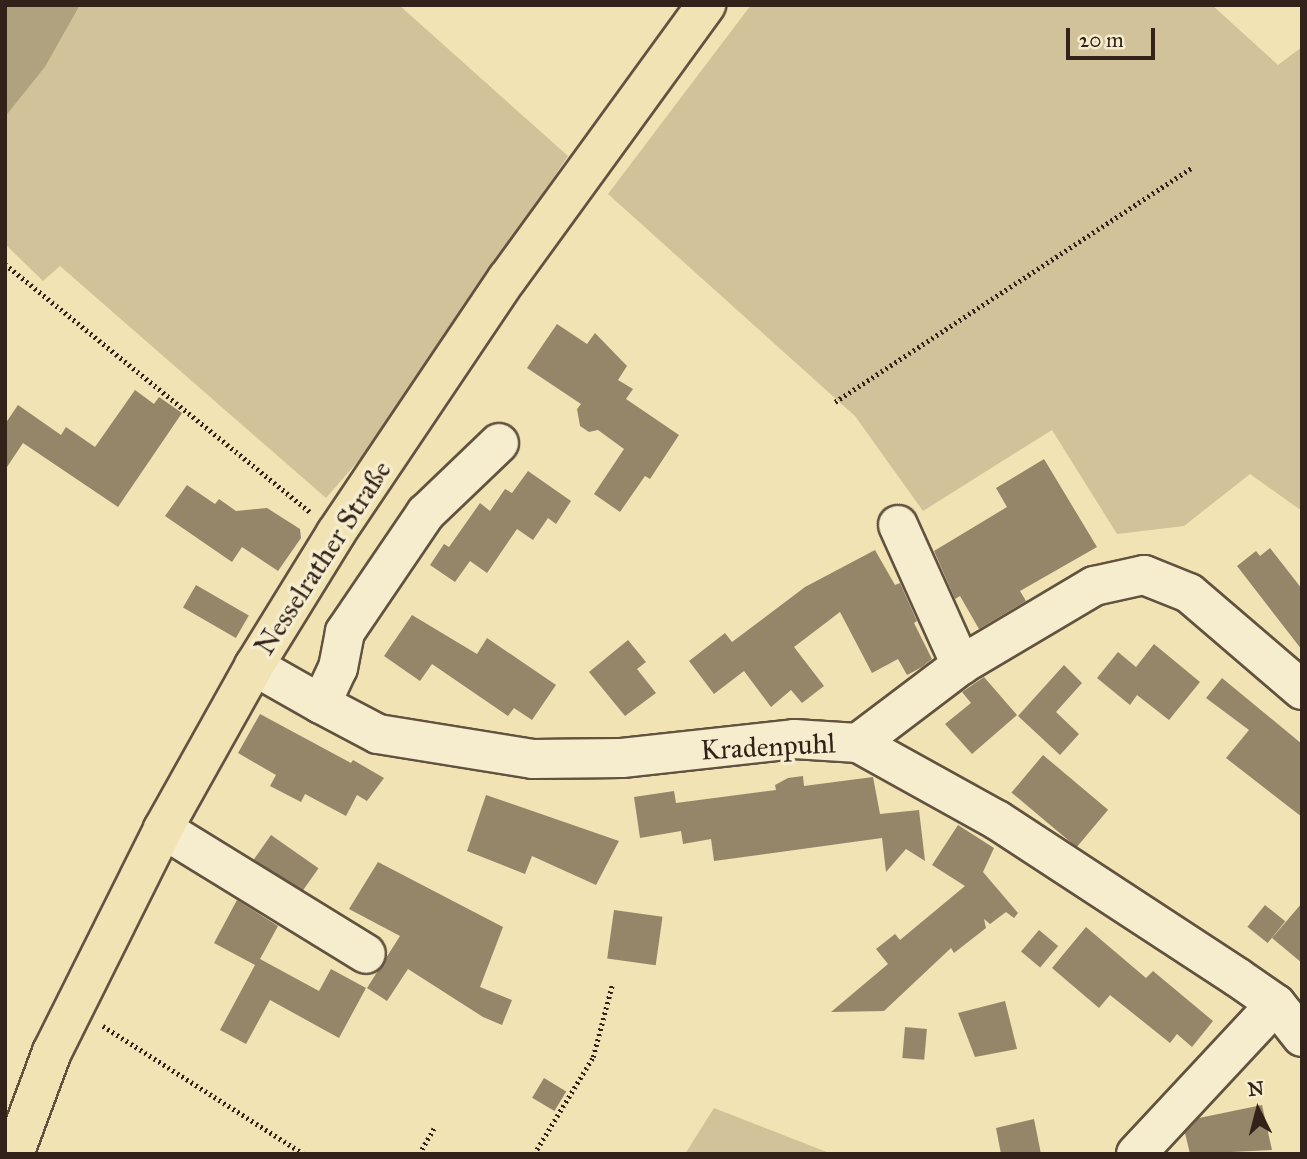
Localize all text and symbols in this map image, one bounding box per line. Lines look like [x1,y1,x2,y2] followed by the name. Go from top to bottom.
[1069,14,1158,58] scale bar
[1079,27,1124,53] text: 20 m
[248,454,398,662] street label: Nesselrather Straße
[700,727,836,767] street label: Kradenpuhl
[1223,1075,1293,1145] north arrow
[1247,1076,1265,1101] text: N

